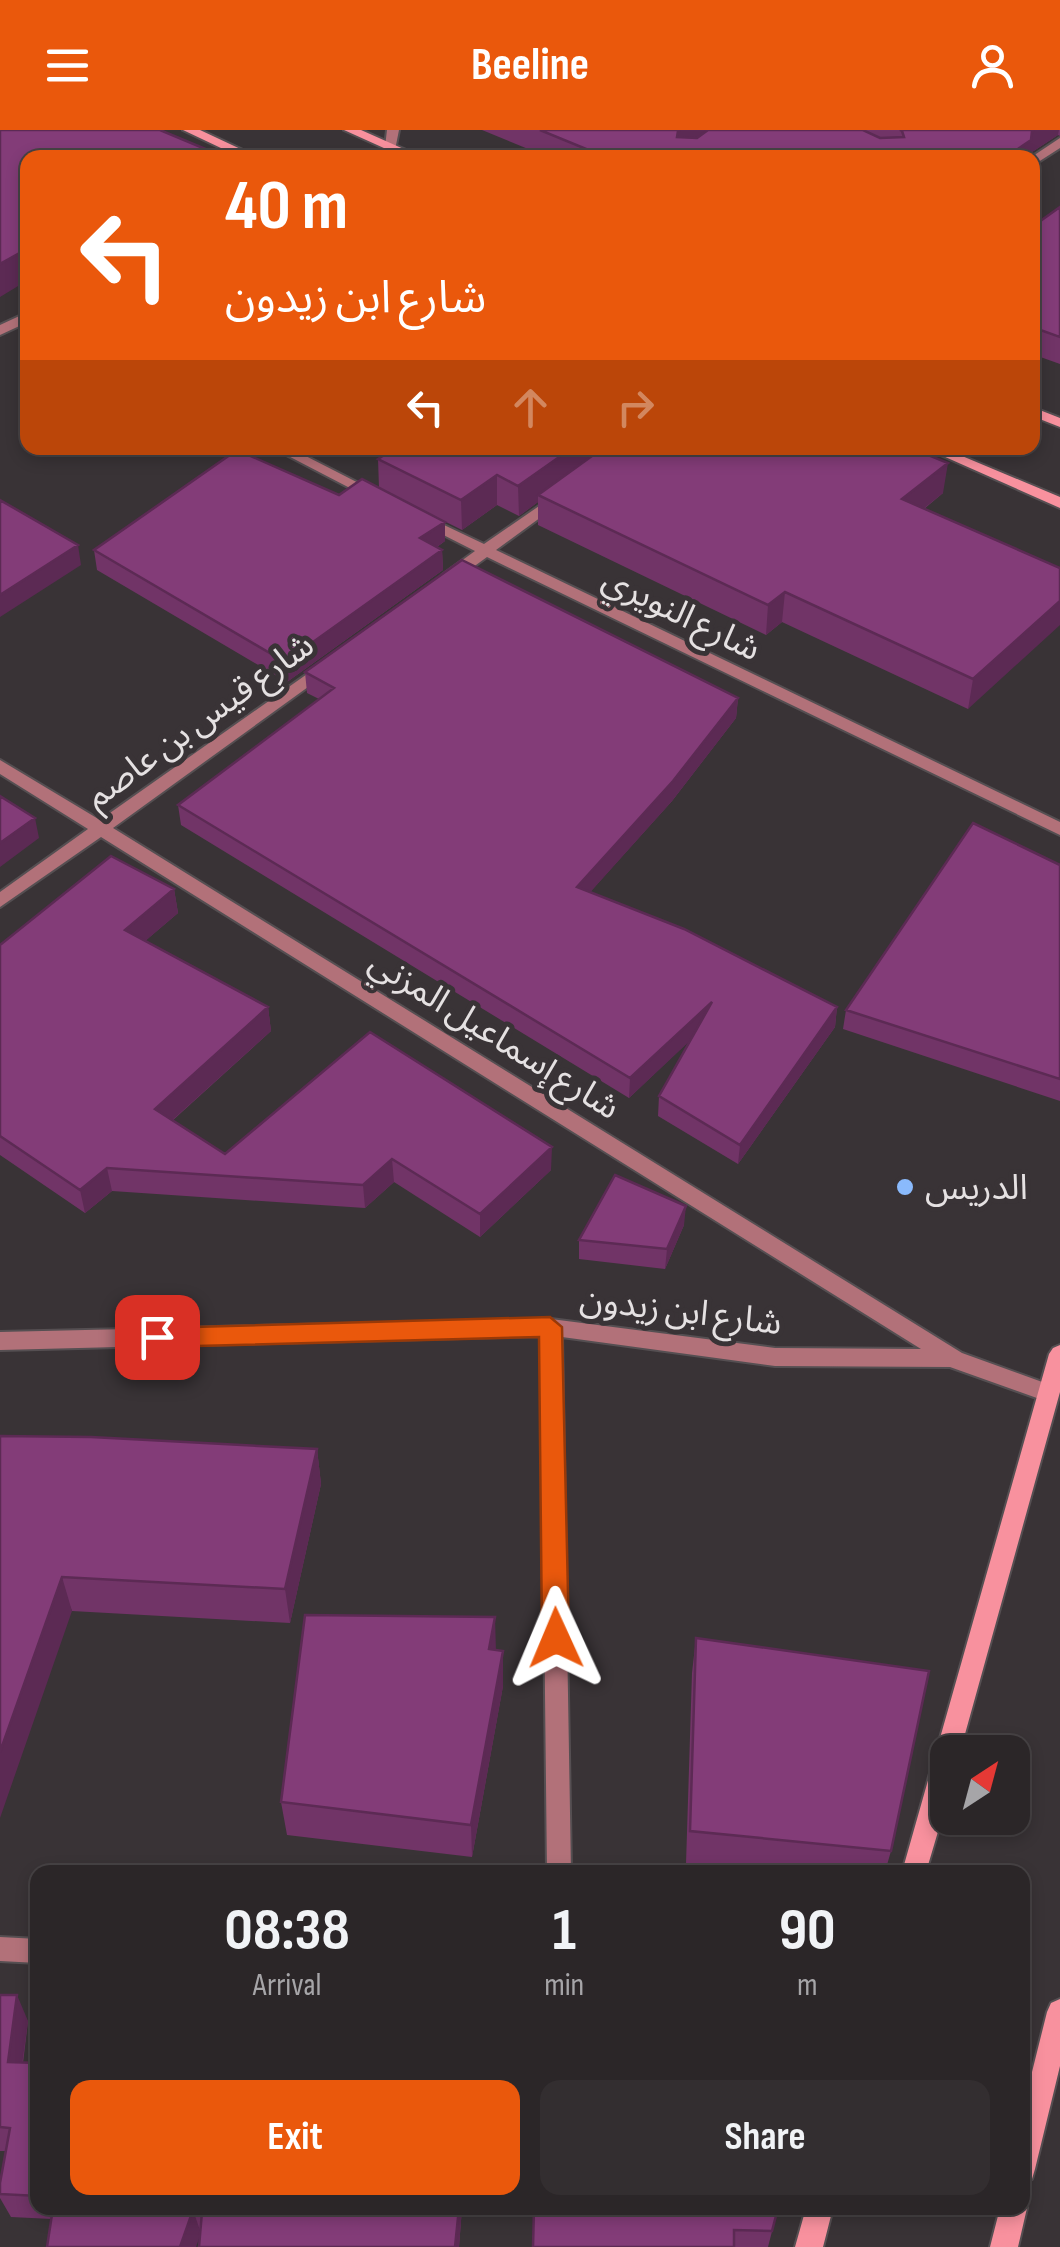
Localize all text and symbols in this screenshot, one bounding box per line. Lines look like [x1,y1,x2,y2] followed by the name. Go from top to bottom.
[40,38,95,93] icon: menu
[471,38,589,93] text: Beeline
[965,38,1020,93] icon: person
[225,165,348,249] text: 40 m
[60,190,190,320] icon: left
[225,271,486,326] text: شارع ابن زيدون
[398,380,453,435] icon: left
[503,380,558,435] icon: ahead
[608,380,663,435] icon: right
[593,558,767,675] street label: شارع النويري
[77,624,325,822] street label: شارع قيس بن عاصم
[359,941,627,1133] street label: شارع إسماعيل المزني
[925,1167,1028,1210] place label: الدريس
[894,1176,916,1198] marker: الدريس
[577,1278,784,1348] street label: شارع ابن زيدون
[115,1295,200,1380] pin
[130,1310,185,1365] icon: arrive
[504,1586,608,1690] position arrow
[930,1735,1030,1835] north arrow
[930,1735,1030,1835] map controls
[224,1895,350,1967] text: 08:38
[552,1895,576,1967] text: 1
[779,1895,836,1967] text: 90
[253,1966,321,2005] text: Arrival
[544,1966,584,2005] text: min
[797,1966,817,2005] text: m
[70,2080,520,2195] button: Exit
[540,2080,990,2195] button: Share

